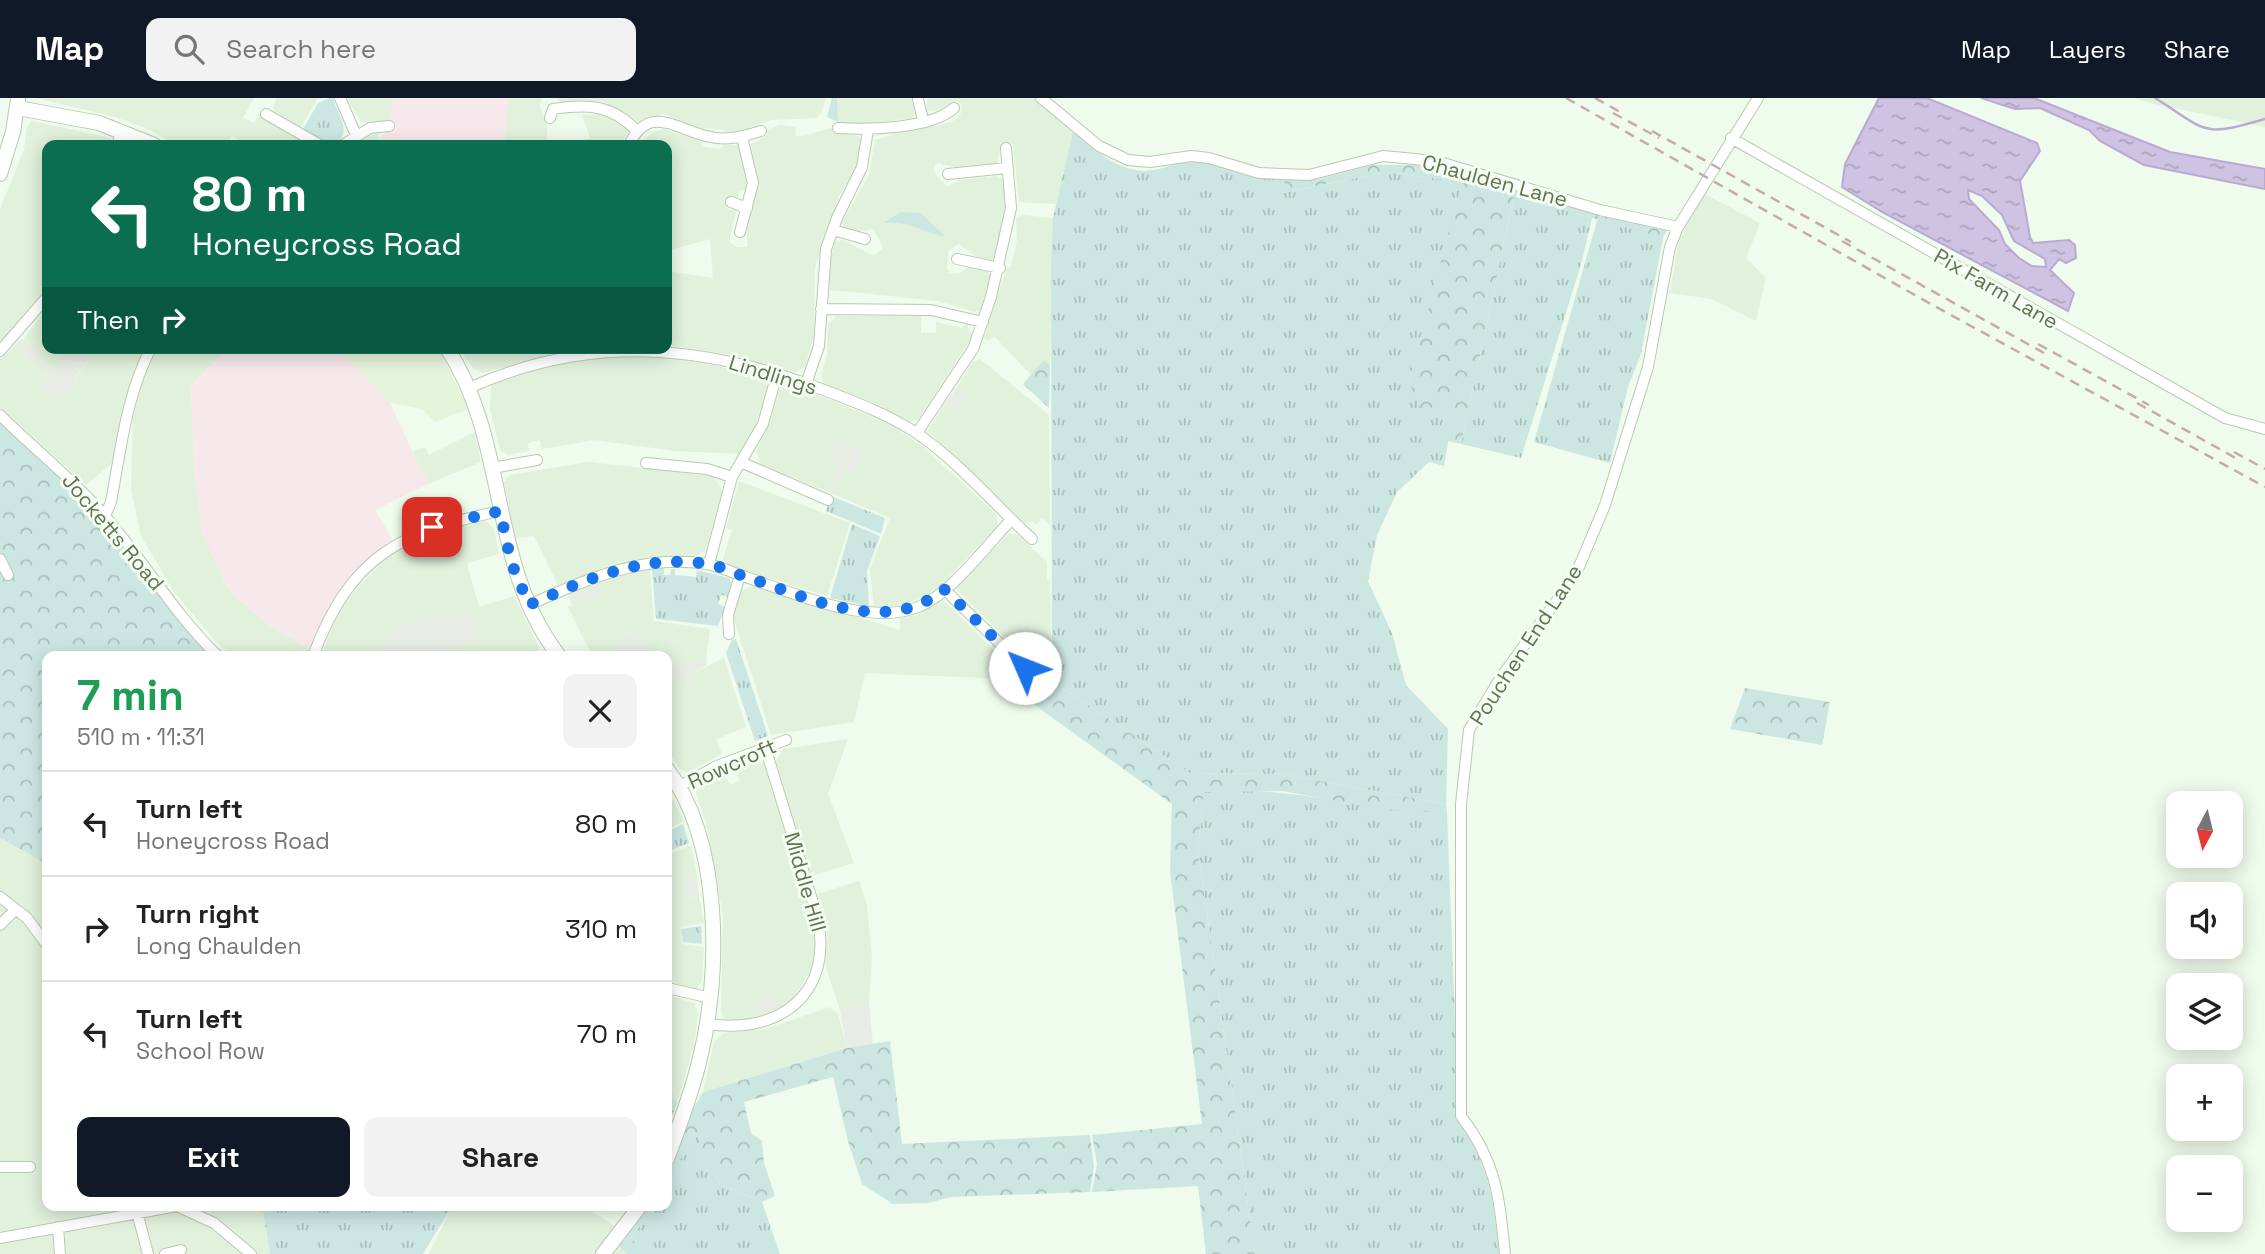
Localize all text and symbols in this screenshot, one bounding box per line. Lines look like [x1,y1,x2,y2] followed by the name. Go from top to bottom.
[146,18,636,81] search box
[35,28,104,70] text: Map
[170,30,208,68] icon: search
[226,32,376,66] text: Search here
[1961,34,2011,65] text: Map
[2049,34,2126,65] text: Layers
[2164,34,2230,65] text: Share
[1420,148,1571,213] street label: Chaulden Lane
[192,163,307,225] text: 80 m
[77,168,168,259] icon: left
[192,224,462,264] text: Honeycross Road
[1929,242,2063,335] street label: Pix Farm Lane
[154,301,192,339] icon: right
[77,303,140,337] text: Then
[726,348,820,401] street label: Lindlings
[56,467,170,596] street label: Jocketts Road
[402,497,462,557] pin
[413,508,451,546] icon: arrive
[1463,559,1588,730] street label: Pouchen End Lane
[988,631,1062,705] position arrow
[77,669,184,722] text: 7 min
[563,674,637,748] button: close
[77,722,205,752] text: 510 m · 11:31
[683,732,780,795] street label: Rowcroft
[2166,791,2244,868] north arrow
[2166,791,2243,1232] map controls
[136,792,243,826] text: Turn left
[77,805,115,843] icon: left
[575,807,637,841] text: 80 m
[136,826,330,856] text: Honeycross Road
[778,829,833,935] street label: Middle Hill
[2166,882,2243,959] button: sound
[136,897,260,931] text: Turn right
[77,910,115,948] icon: right
[565,912,637,946] text: 310 m
[136,931,302,961] text: Long Chaulden
[2166,973,2243,1050] button: layers
[136,1002,243,1036] text: Turn left
[77,1015,115,1053] icon: left
[577,1017,637,1051] text: 70 m
[136,1036,265,1066] text: School Row
[2166,1064,2243,1141] button: +
[77,1117,350,1197] button: Exit
[364,1117,637,1197] button: Share
[2166,1155,2243,1232] button: −

